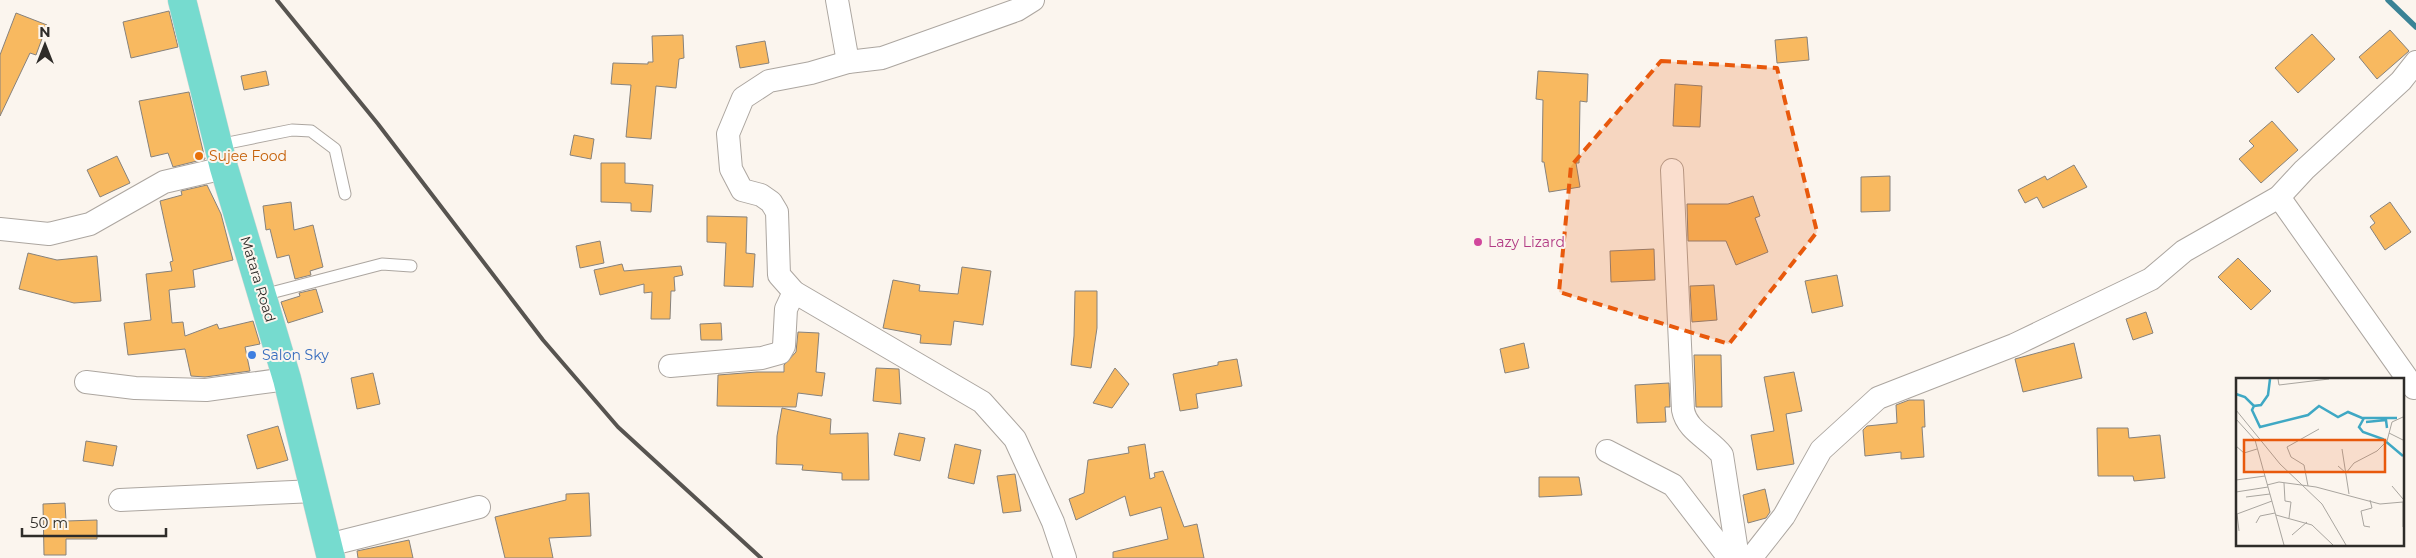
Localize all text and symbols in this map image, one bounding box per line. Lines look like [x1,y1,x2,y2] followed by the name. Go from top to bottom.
[20,20,70,70] north arrow
[39,23,51,41] text: N
[209,147,287,165] place label: Sujee Food
[193,150,205,162] marker: Sujee Food
[1488,233,1565,251] place label: Lazy Lizard
[236,234,280,324] street label: Matara Road
[1472,236,1484,248] marker: Lazy Lizard
[262,346,329,364] place label: Salon Sky
[246,349,258,361] marker: Salon Sky
[2236,378,2404,546] inset map
[22,506,166,538] scale bar
[30,513,68,532] text: 50 m

